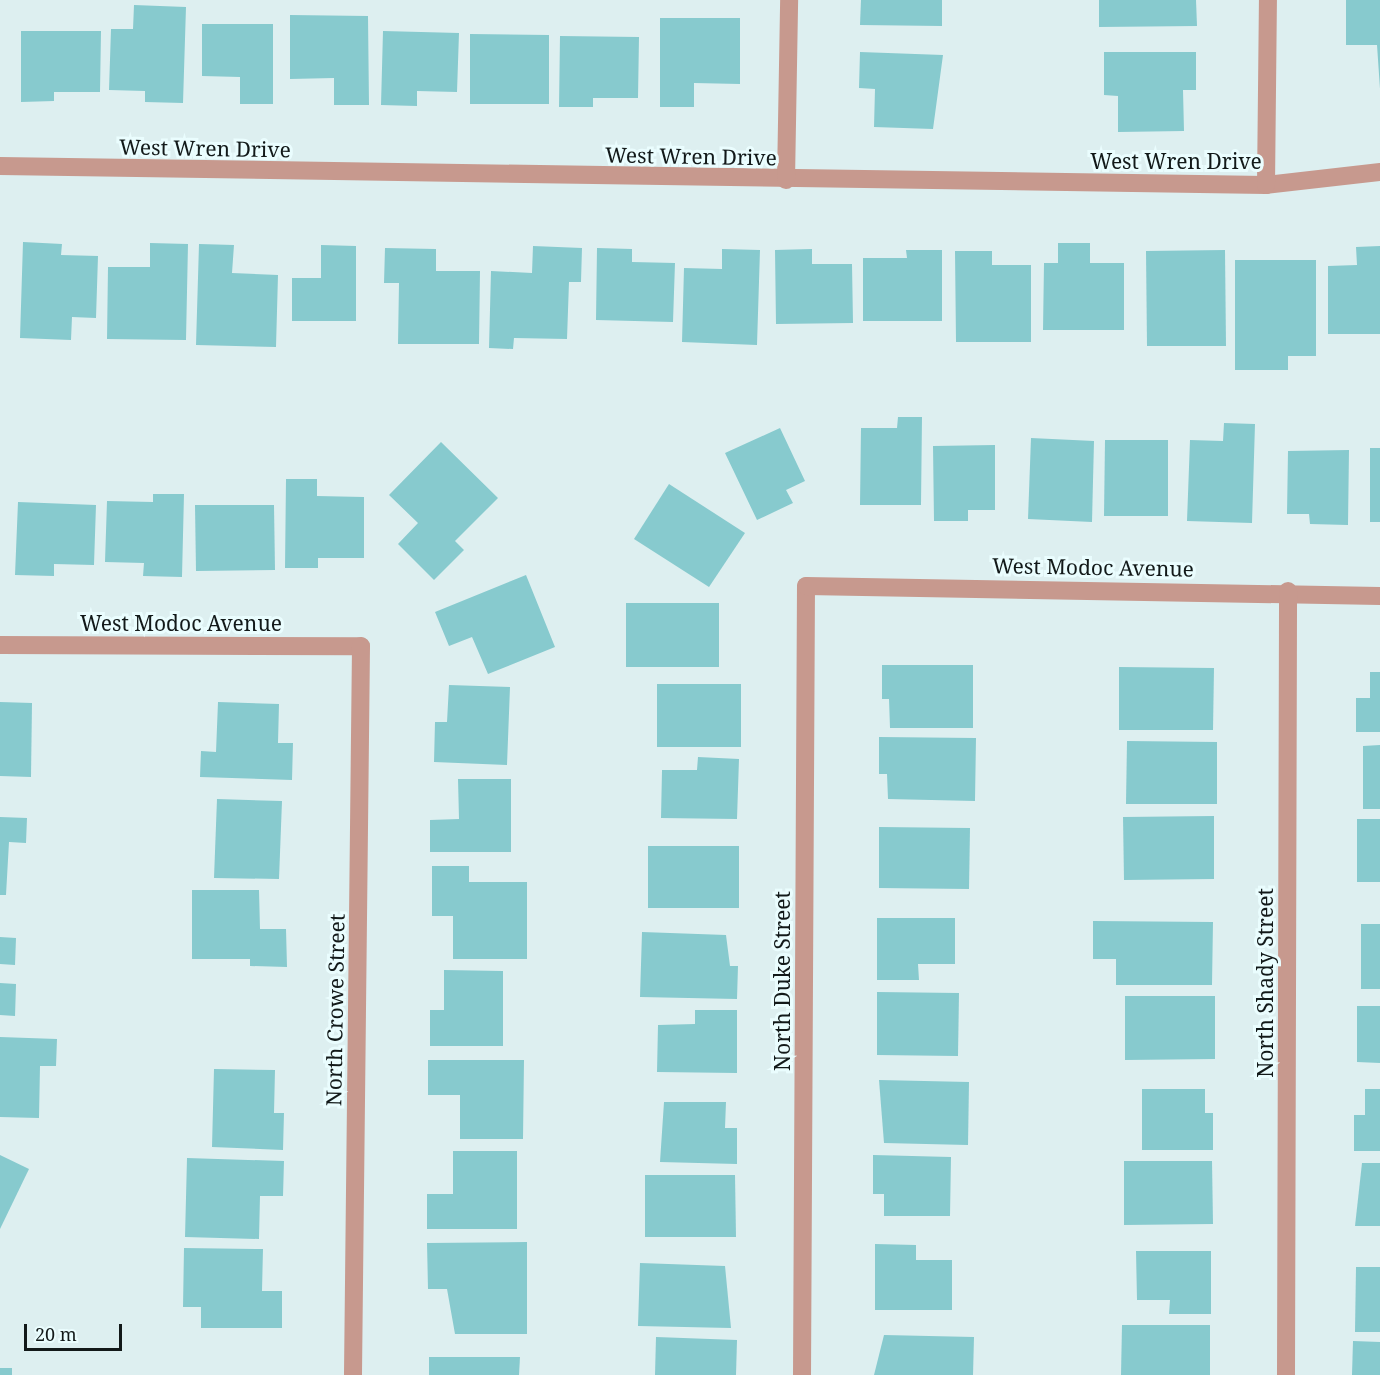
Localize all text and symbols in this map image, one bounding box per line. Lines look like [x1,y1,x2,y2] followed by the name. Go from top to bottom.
[119,134,291,162] street label: West Wren Drive
[605,142,777,170] street label: West Wren Drive
[1090,148,1262,174] street label: West Wren Drive
[992,553,1194,581] street label: West Modoc Avenue
[80,610,282,636] street label: West Modoc Avenue
[1252,888,1278,1078] street label: North Shady Street
[769,891,795,1071] street label: North Duke Street
[321,914,349,1106] street label: North Crowe Street
[27,1312,124,1350] scale bar
[35,1322,77,1346] text: 20 m

